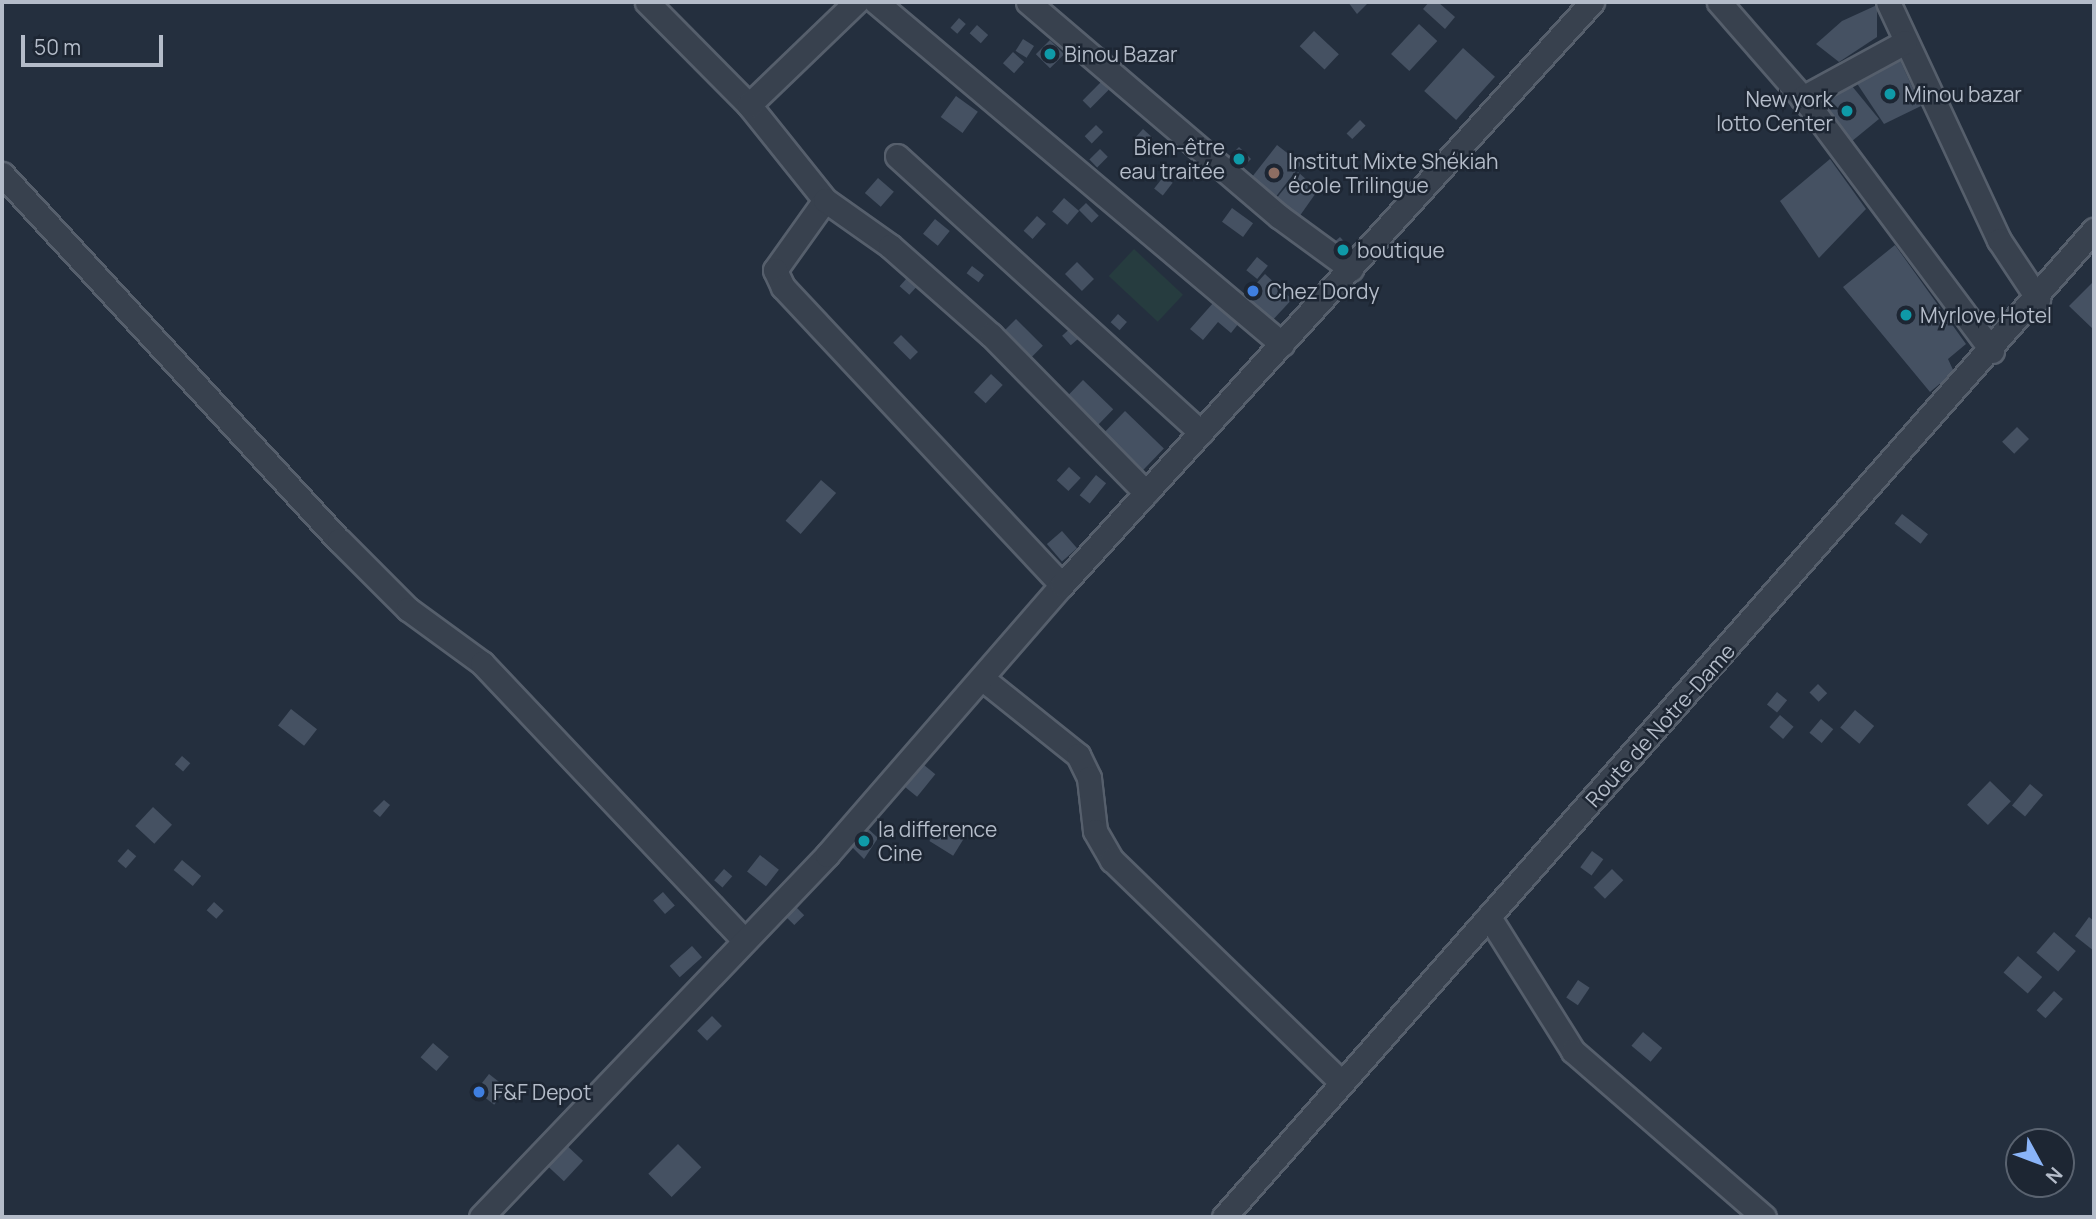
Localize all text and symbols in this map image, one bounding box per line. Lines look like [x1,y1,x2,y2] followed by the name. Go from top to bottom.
[24,21,166,65] scale bar
[34,33,81,61] text: 50 m
[1064,41,1178,67] place label: Binou Bazar
[1042,46,1058,62] marker: Binou Bazar
[1904,81,2022,107] place label: Minou bazar
[1716,86,1833,136] place label: New york lotto Center
[1882,86,1898,102] marker: Minou bazar
[1839,103,1855,119] marker: New york lotto Center
[1120,134,1225,184] place label: Bien-être eau traitée
[1288,148,1498,198] place label: Institut Mixte Shékiah école Trilingue
[1231,151,1247,167] marker: Bien-être eau traitée
[1266,165,1282,181] marker: Institut Mixte Shékiah école Trilingue
[1357,237,1445,263] place label: boutique
[1335,242,1351,258] marker: boutique
[1267,278,1379,304] place label: Chez Dordy
[1245,283,1261,299] marker: Chez Dordy
[1920,302,2052,328] place label: Myrlove Hotel
[1898,307,1914,323] marker: Myrlove Hotel
[1580,638,1740,812] street label: Route de Notre-Dame
[878,816,997,866] place label: la difference Cine
[856,833,872,849] marker: la difference Cine
[493,1079,591,1105] place label: F&F Depot
[471,1084,487,1100] marker: F&F Depot
[2005,1128,2075,1198] north arrow
[2040,1162,2069,1189] text: N

